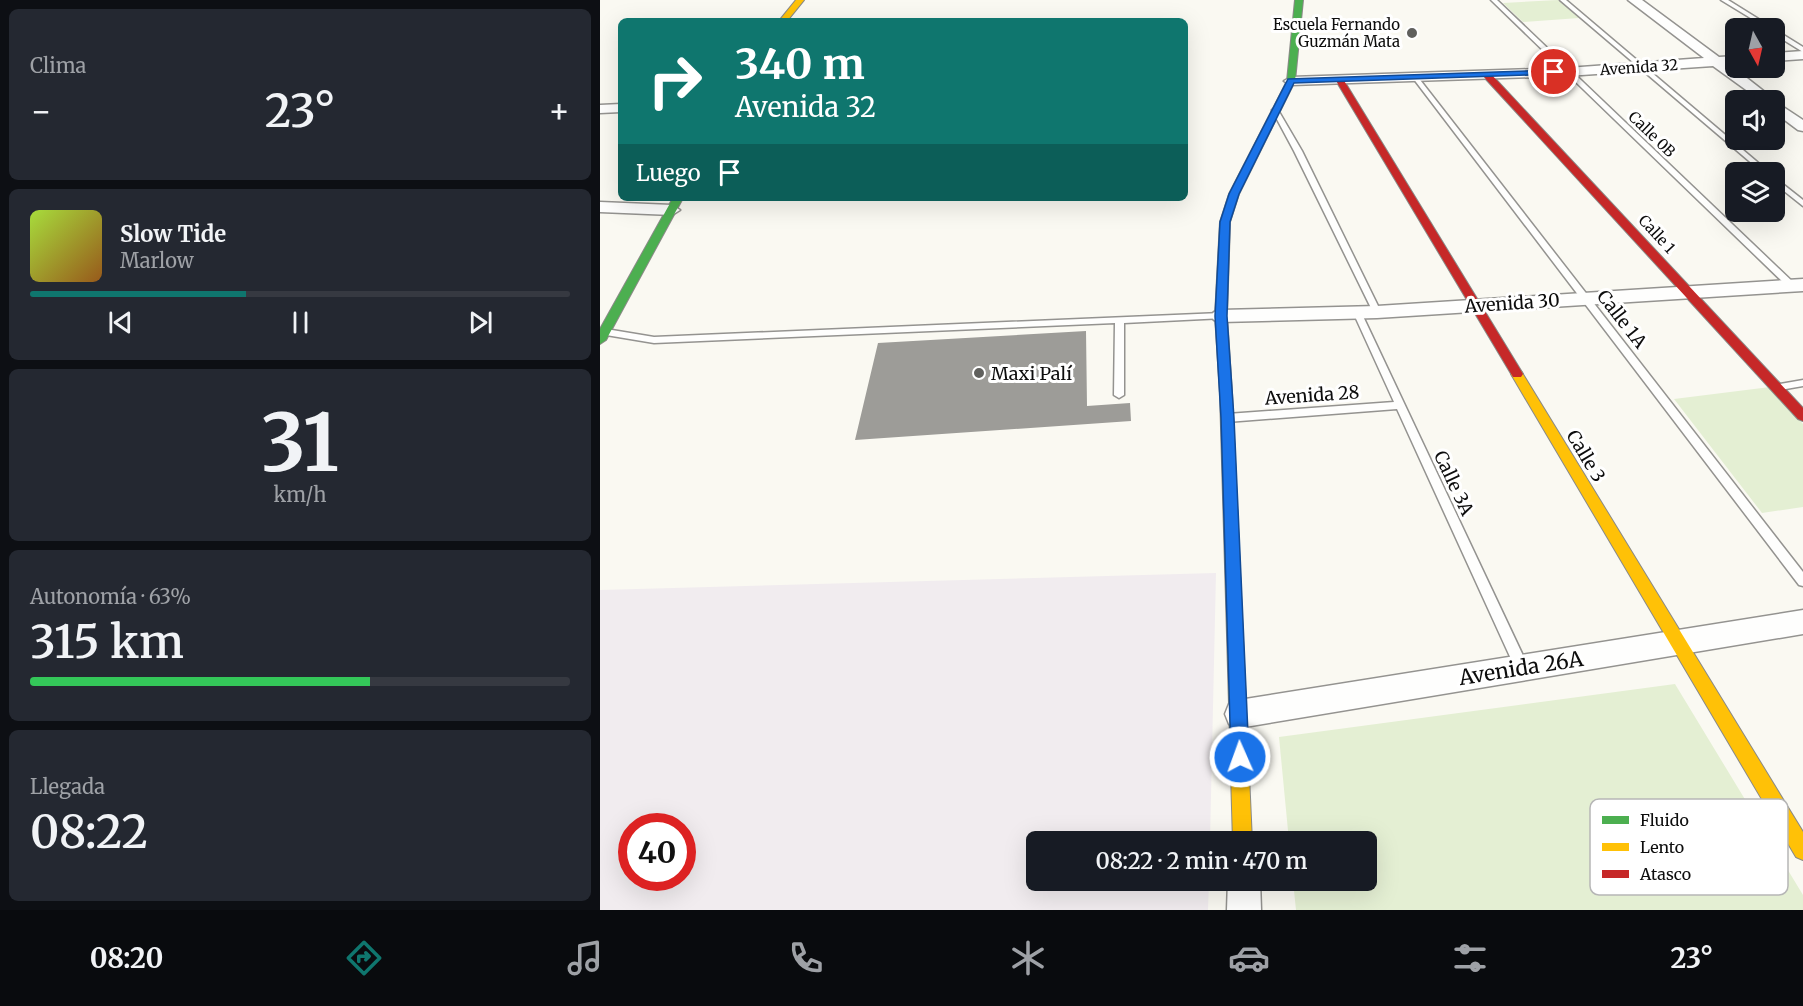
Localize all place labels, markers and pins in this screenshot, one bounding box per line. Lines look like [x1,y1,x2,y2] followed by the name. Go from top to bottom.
[1273,15,1400,51] place label: Escuela Fernando Guzmán Mata
[1405,26,1419,40] marker: Escuela Fernando Guzmán Mata
[1528,46,1579,97] pin
[991,362,1073,385] place label: Maxi Palí
[972,366,986,380] marker: Maxi Palí

